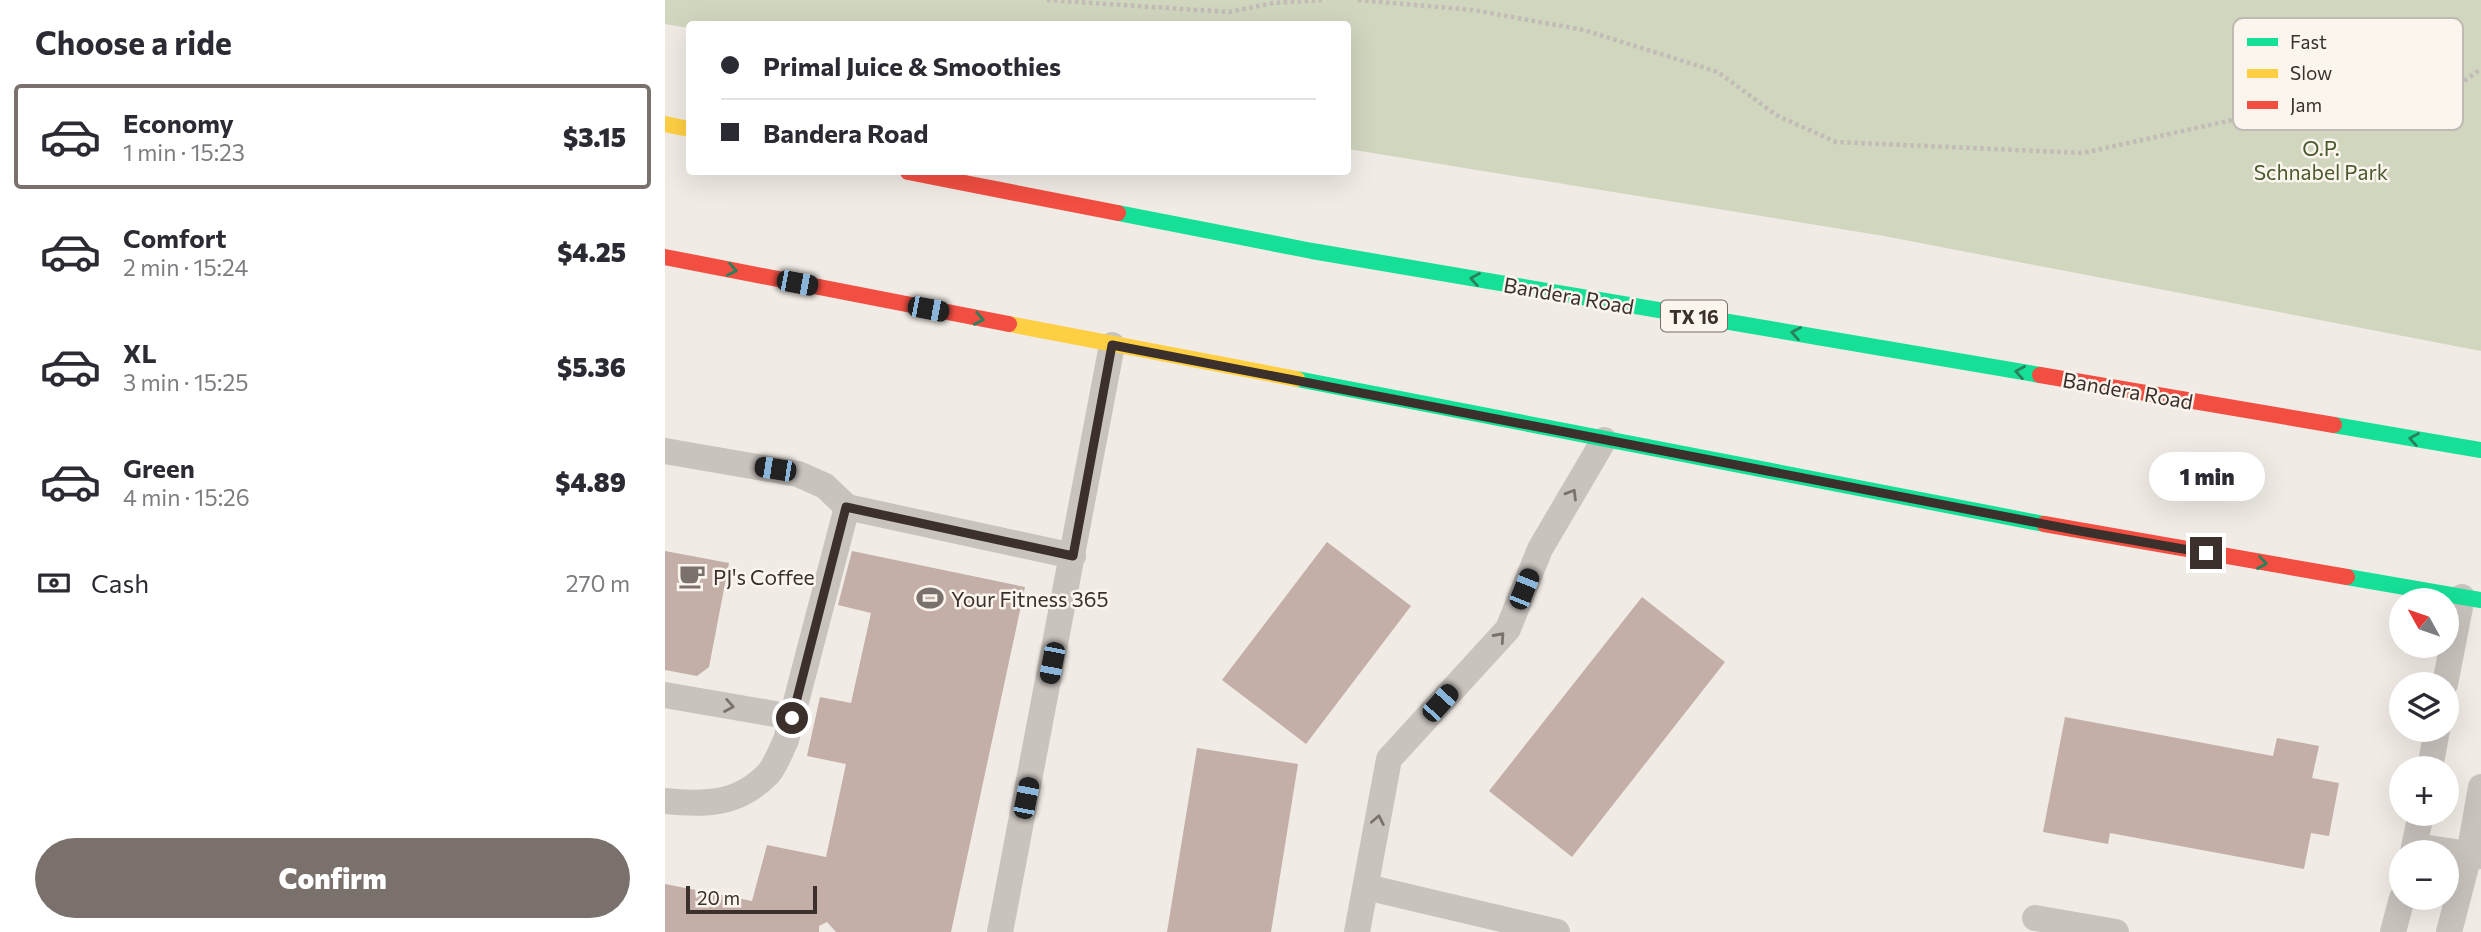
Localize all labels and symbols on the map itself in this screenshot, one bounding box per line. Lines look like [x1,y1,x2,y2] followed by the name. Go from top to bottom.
[2233,18,2463,130] legend
[2290,30,2327,53] text: Fast
[2290,61,2332,84] text: Slow
[2290,93,2322,116] text: Jam
[2254,135,2388,184] park label: O.P. Schnabel Park
[726,261,738,276] one-way arrow
[775,269,820,297] car
[1502,271,1636,319] street label: Bandera Road
[1469,272,1481,287] one-way arrow
[906,295,951,323] car
[1661,300,1727,332] road number: TX 16
[973,310,985,325] one-way arrow
[1790,326,1802,341] one-way arrow
[2014,365,2026,380] one-way arrow
[2061,366,2195,414] street label: Bandera Road
[2408,432,2420,447] one-way arrow
[2148,452,2264,500] callout: 1 min
[753,455,798,483] car
[1563,489,1576,502] one-way arrow
[2190,537,2222,569] route end
[2256,555,2268,570] one-way arrow
[677,561,707,591] cafe icon: PJ's Coffee
[713,564,815,589] place label: PJ's Coffee
[1507,566,1542,612] car
[915,583,945,613] sports icon: Your Fitness 365
[951,586,1109,611] place label: Your Fitness 365
[2389,588,2459,658] north arrow
[1492,632,1505,645] one-way arrow
[1038,640,1067,686] car
[1419,680,1462,726] car
[723,698,735,713] one-way arrow
[776,702,808,734] route start
[1012,775,1041,821] car
[1370,814,1385,826] one-way arrow
[686,883,817,915] scale bar

